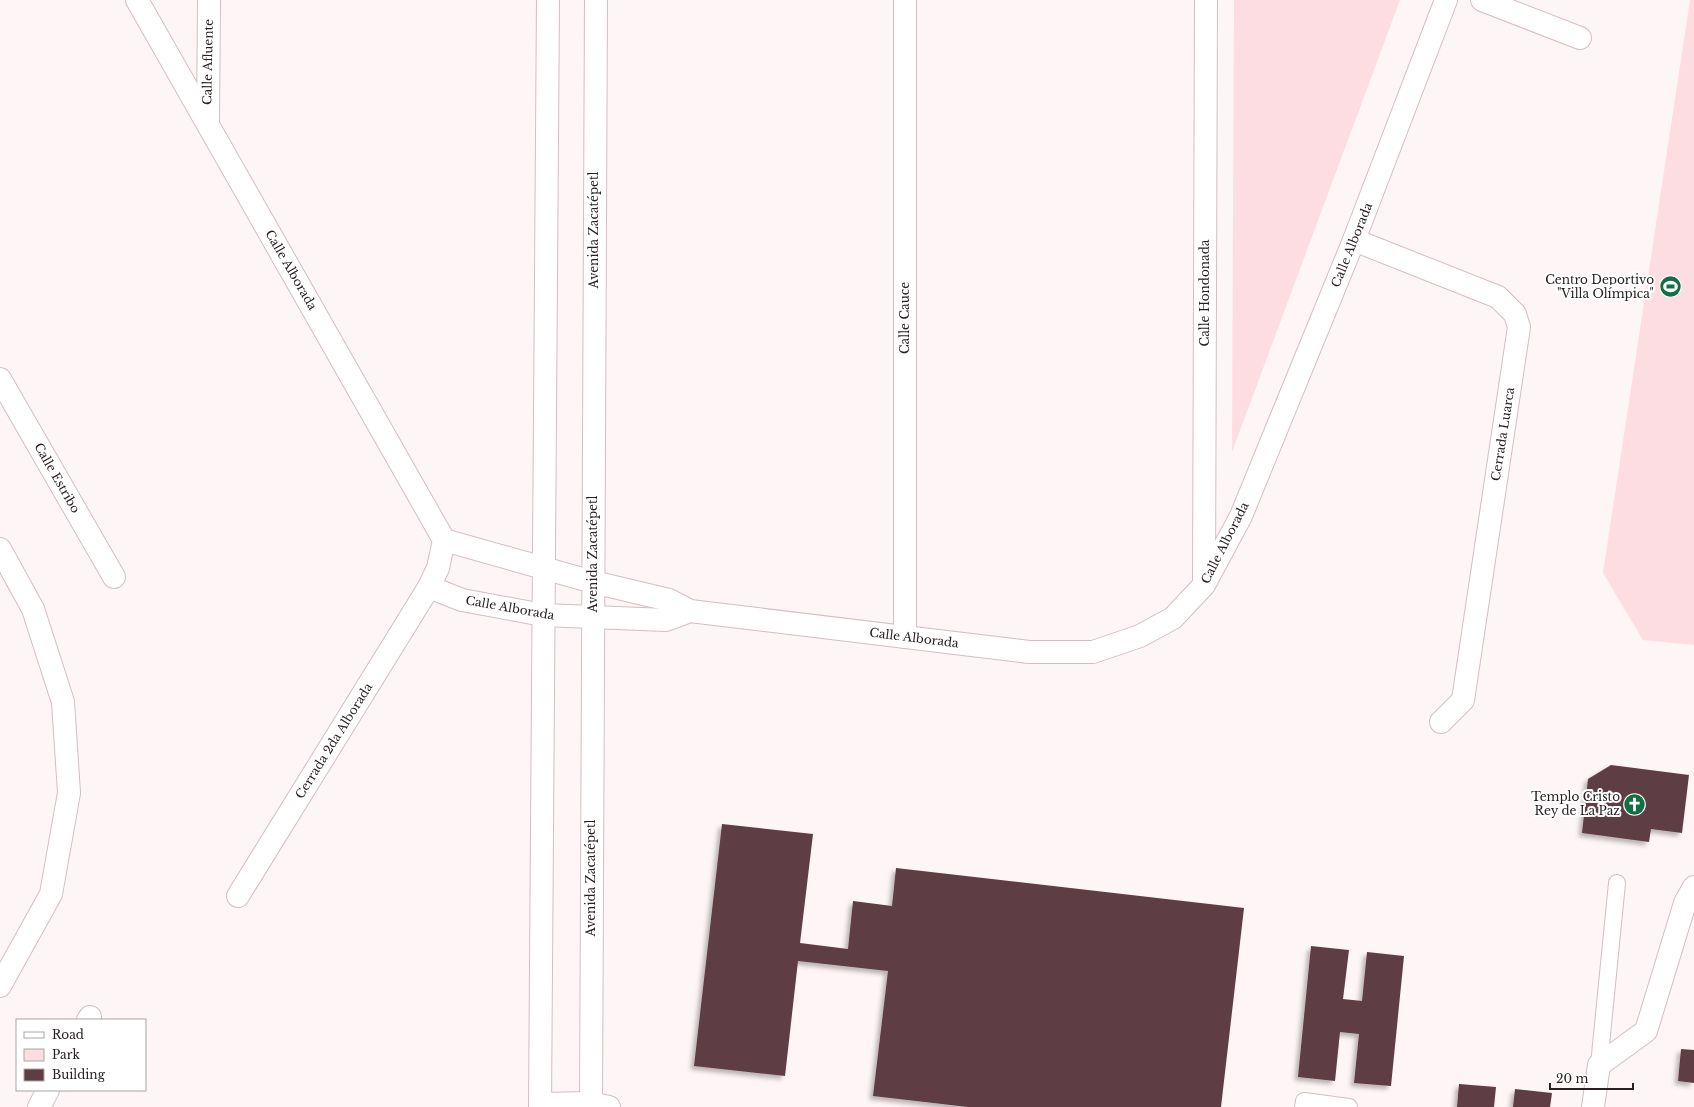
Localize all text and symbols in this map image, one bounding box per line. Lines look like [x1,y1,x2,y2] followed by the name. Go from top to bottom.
[199,19,216,105] street label: Calle Afluente
[586,172,601,289] street label: Avenida Zacatépetl
[1328,200,1375,289] street label: Calle Alborada
[262,227,321,313] street label: Calle Alborada
[1197,239,1212,346] street label: Calle Hondonada
[1545,272,1654,301] place label: Centro Deportivo "Villa Olímpica"
[1657,274,1683,300] sports icon: Centro Deportivo "Villa Olímpica"
[897,282,912,354] street label: Calle Cauce
[1488,386,1517,482] street label: Cerrada Luarca
[31,440,84,516] street label: Calle Estribo
[585,496,600,613] street label: Avenida Zacatépetl
[1197,499,1252,586] street label: Calle Alborada
[465,592,556,623] street label: Calle Alborada
[869,625,960,650] street label: Calle Alborada
[292,680,376,801] street label: Cerrada 2da Alborada
[1531,789,1620,818] place label: Templo Cristo Rey de La Paz
[1622,791,1648,817] church icon: Templo Cristo Rey de La Paz
[583,820,598,937] street label: Avenida Zacatépetl
[16,1019,146,1091] legend
[52,1027,84,1042] text: Road
[52,1047,80,1062] text: Park
[1550,1065,1633,1091] scale bar
[52,1067,106,1082] text: Building
[1556,1071,1588,1086] text: 20 m

